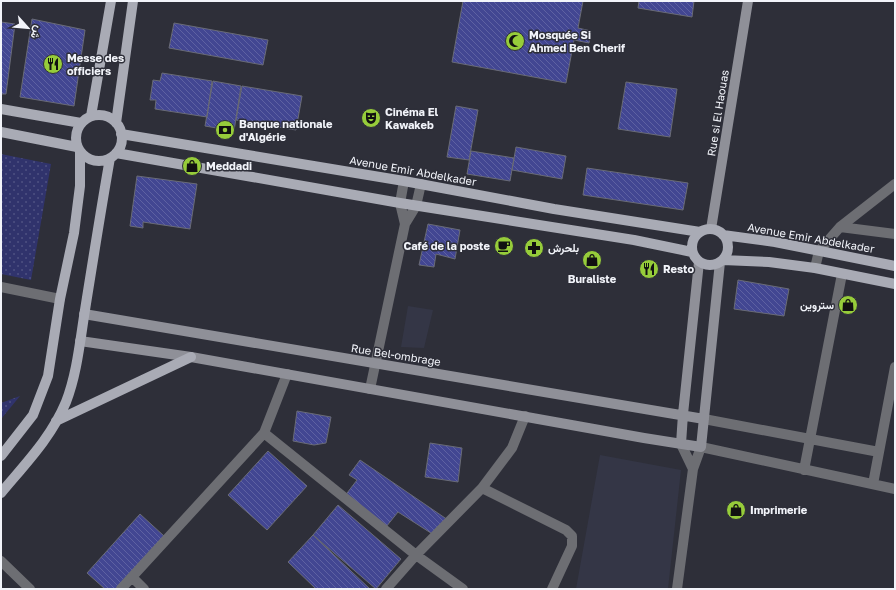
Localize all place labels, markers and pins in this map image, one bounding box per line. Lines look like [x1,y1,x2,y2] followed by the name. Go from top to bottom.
[529,28,625,54] place label: Mosquée Si Ahmed Ben Cherif
[504,30,526,52] mosque icon: Mosquée Si Ahmed Ben Cherif
[67,51,124,77] place label: Messe des officiers
[42,53,64,75] restaurant icon: Messe des officiers
[385,105,439,131] place label: Cinéma El Kawakeb
[360,107,382,129] theatre icon: Cinéma El Kawakeb
[239,117,333,143] place label: Banque nationale d'Algérie
[214,119,236,141] bank icon: Banque nationale d'Algérie
[181,155,203,177] shop icon: Meddadi
[206,159,252,172] place label: Meddadi
[493,235,515,257] cafe icon: Café de la poste
[523,237,545,259] pharmacy icon: بلحرش
[403,239,490,252] place label: Café de la poste
[548,241,579,255] place label: بلحرش
[581,249,603,271] shop icon: Buraliste
[638,258,660,280] restaurant icon: Resto
[663,262,694,275] place label: Resto
[568,272,617,285] place label: Buraliste
[837,294,859,316] shop icon: ستروين
[800,298,834,312] place label: ستروين
[725,499,747,521] shop icon: Imprimerie
[750,503,808,516] place label: Imprimerie

